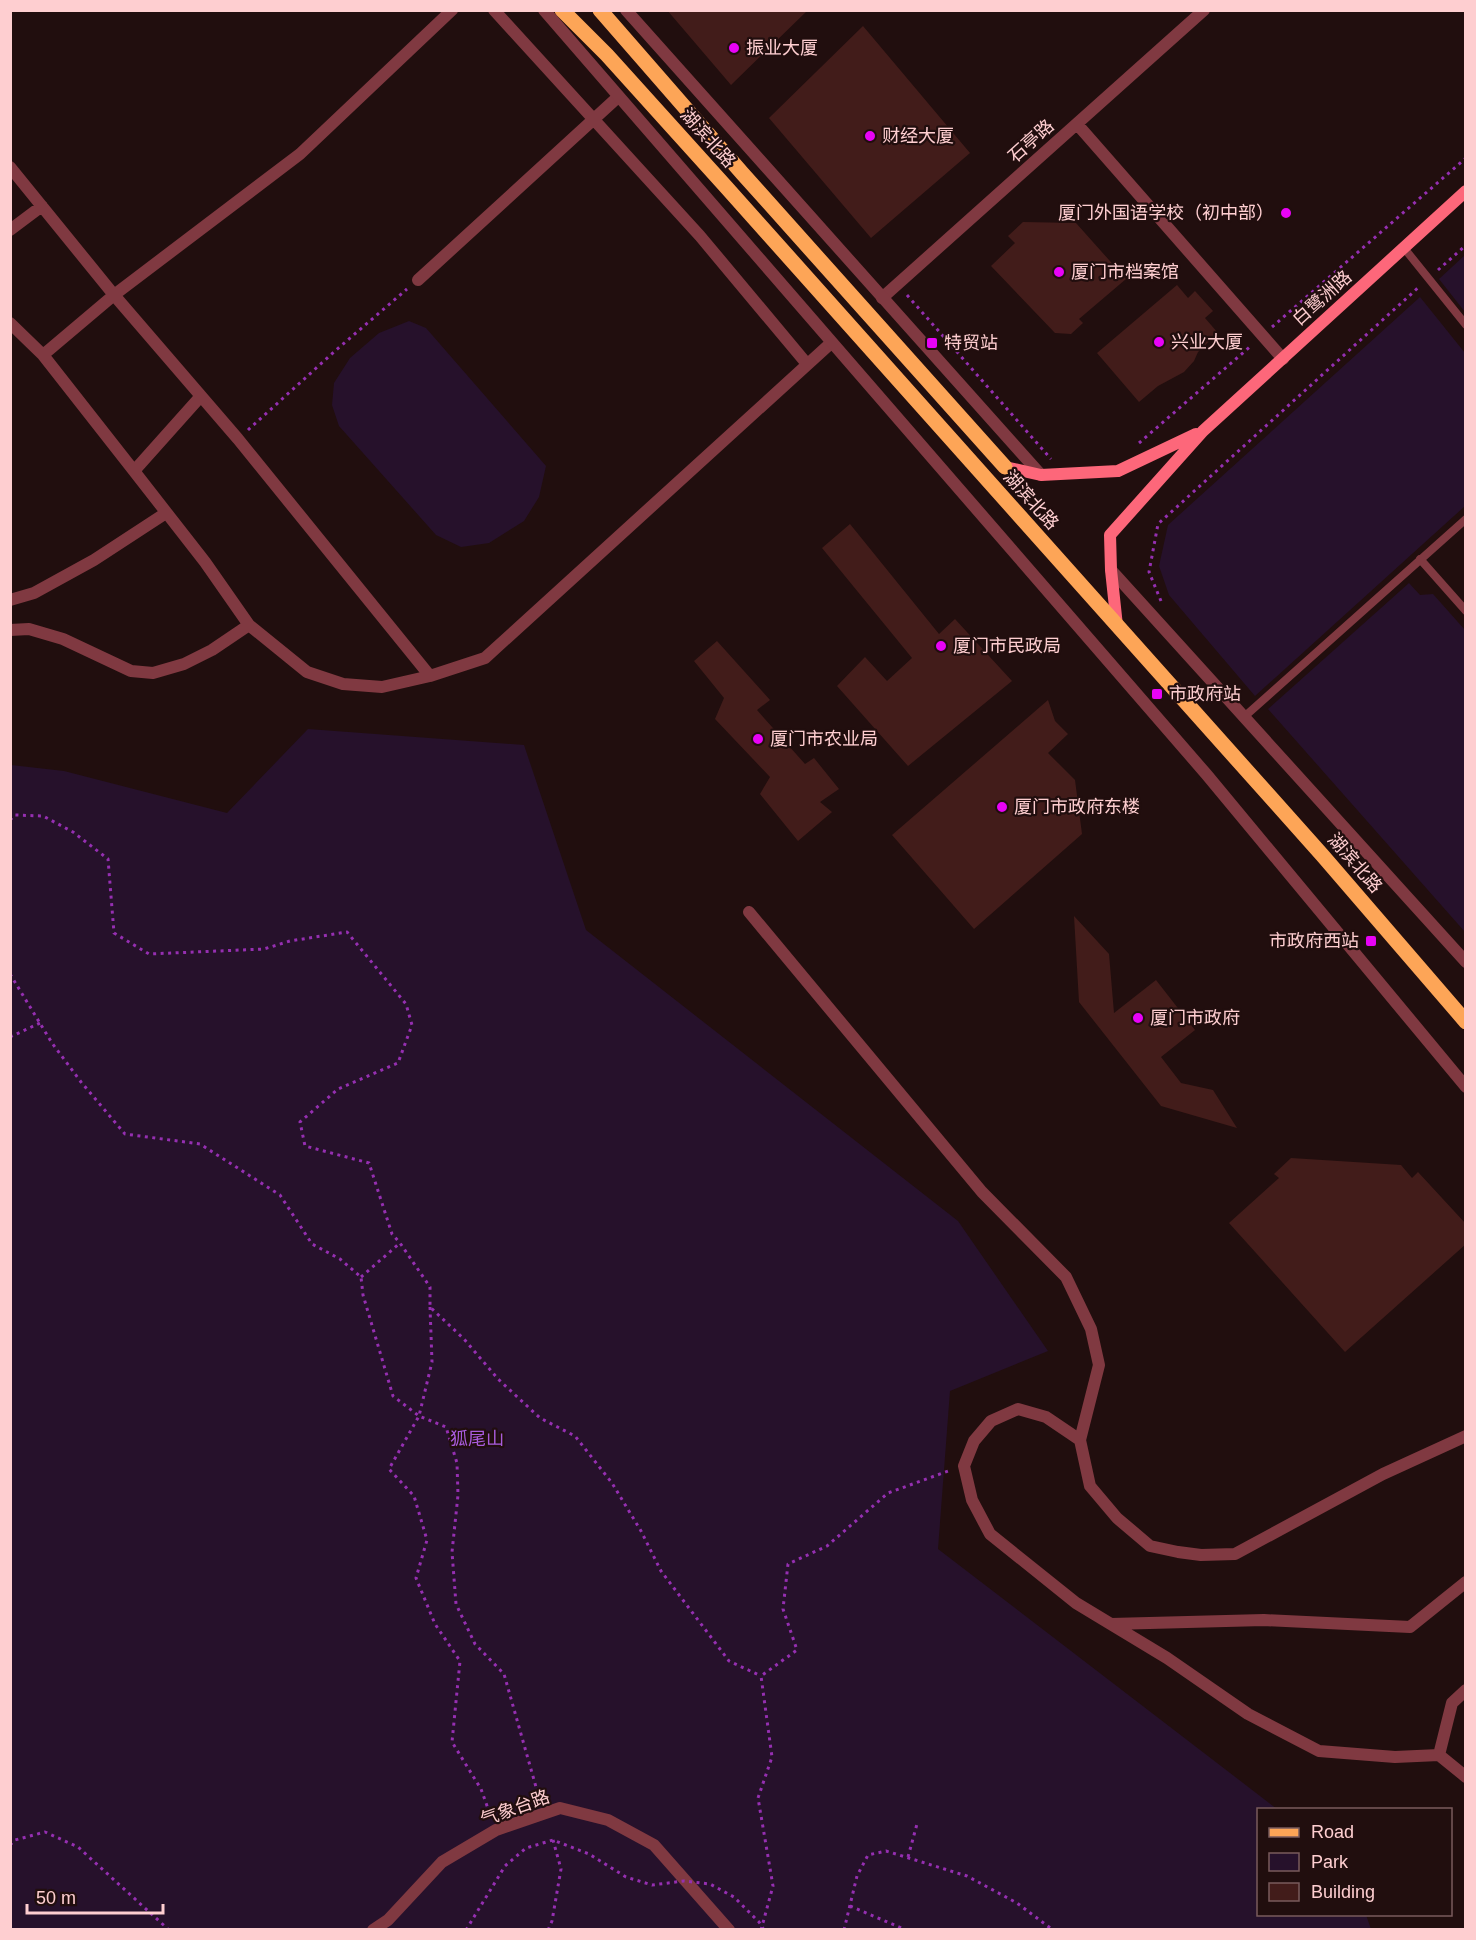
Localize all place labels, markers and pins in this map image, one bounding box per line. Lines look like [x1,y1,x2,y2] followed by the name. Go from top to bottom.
[746,38,818,58] place label: 振业大厦
[727,41,741,55] marker: 振业大厦
[882,126,954,146] place label: 财经大厦
[863,129,877,143] marker: 财经大厦
[1058,203,1274,223] place label: 厦门外国语学校（初中部）
[1279,206,1293,220] marker: 厦门外国语学校（初中部）
[1071,262,1179,282] place label: 厦门市档案馆
[1052,265,1066,279] marker: 厦门市档案馆
[1171,332,1243,352] place label: 兴业大厦
[944,333,998,353] place label: 特贸站
[1152,335,1166,349] marker: 兴业大厦
[925,336,939,350] marker: 特贸站
[953,636,1061,656] place label: 厦门市民政局
[934,639,948,653] marker: 厦门市民政局
[1169,684,1241,704] place label: 市政府站
[1150,687,1164,701] marker: 市政府站
[770,729,878,749] place label: 厦门市农业局
[751,732,765,746] marker: 厦门市农业局
[1014,797,1140,817] place label: 厦门市政府东楼
[995,800,1009,814] marker: 厦门市政府东楼
[1269,931,1359,951] place label: 市政府西站
[1364,934,1378,948] marker: 市政府西站
[1150,1008,1240,1028] place label: 厦门市政府
[1131,1011,1145,1025] marker: 厦门市政府

